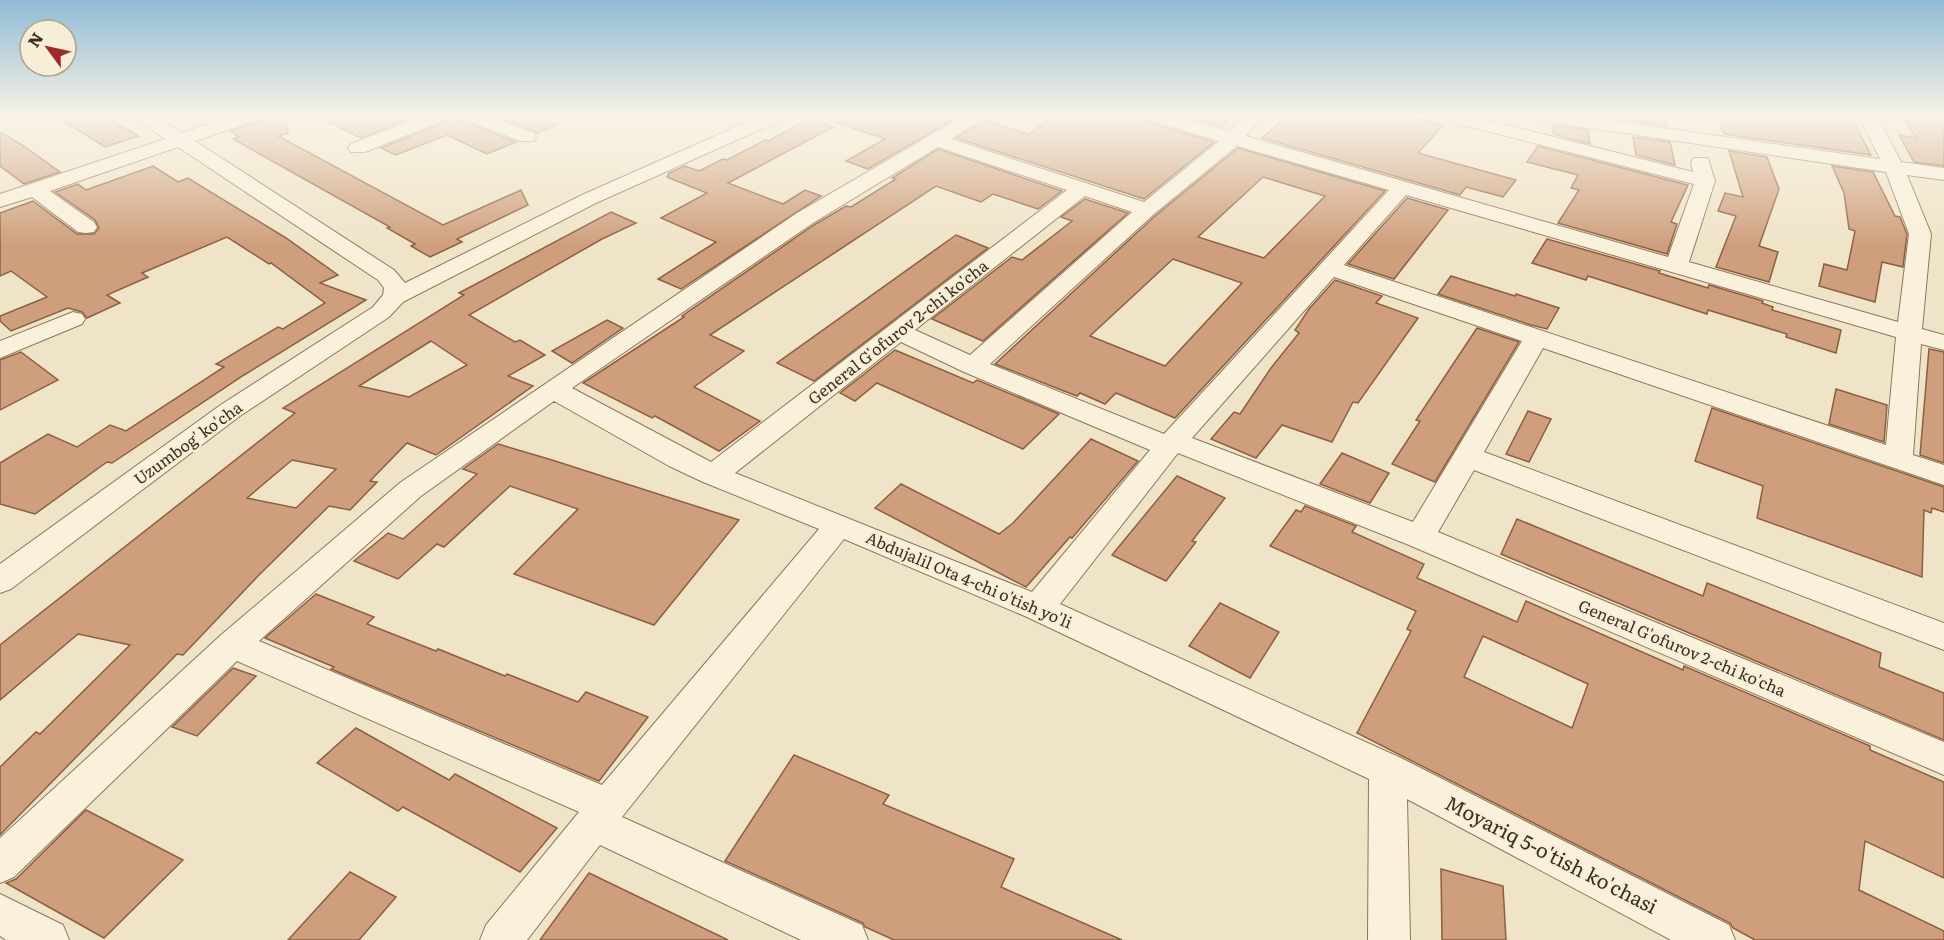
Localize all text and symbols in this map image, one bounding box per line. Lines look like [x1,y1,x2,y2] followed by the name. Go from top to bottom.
[18,18,78,78] north arrow
[21,27,48,51] text: N
[802,253,993,409] street label: General G'ofurov 2-chi ko'cha
[128,394,247,490] street label: Uzumbog' ko'cha
[862,525,1076,634] street label: Abdujalil Ota 4-chi o'tish yo'li
[1575,592,1790,702] street label: General G'ofurov 2-chi ko'cha
[1440,787,1664,920] street label: Moyariq 5-o'tish ko'chasi

